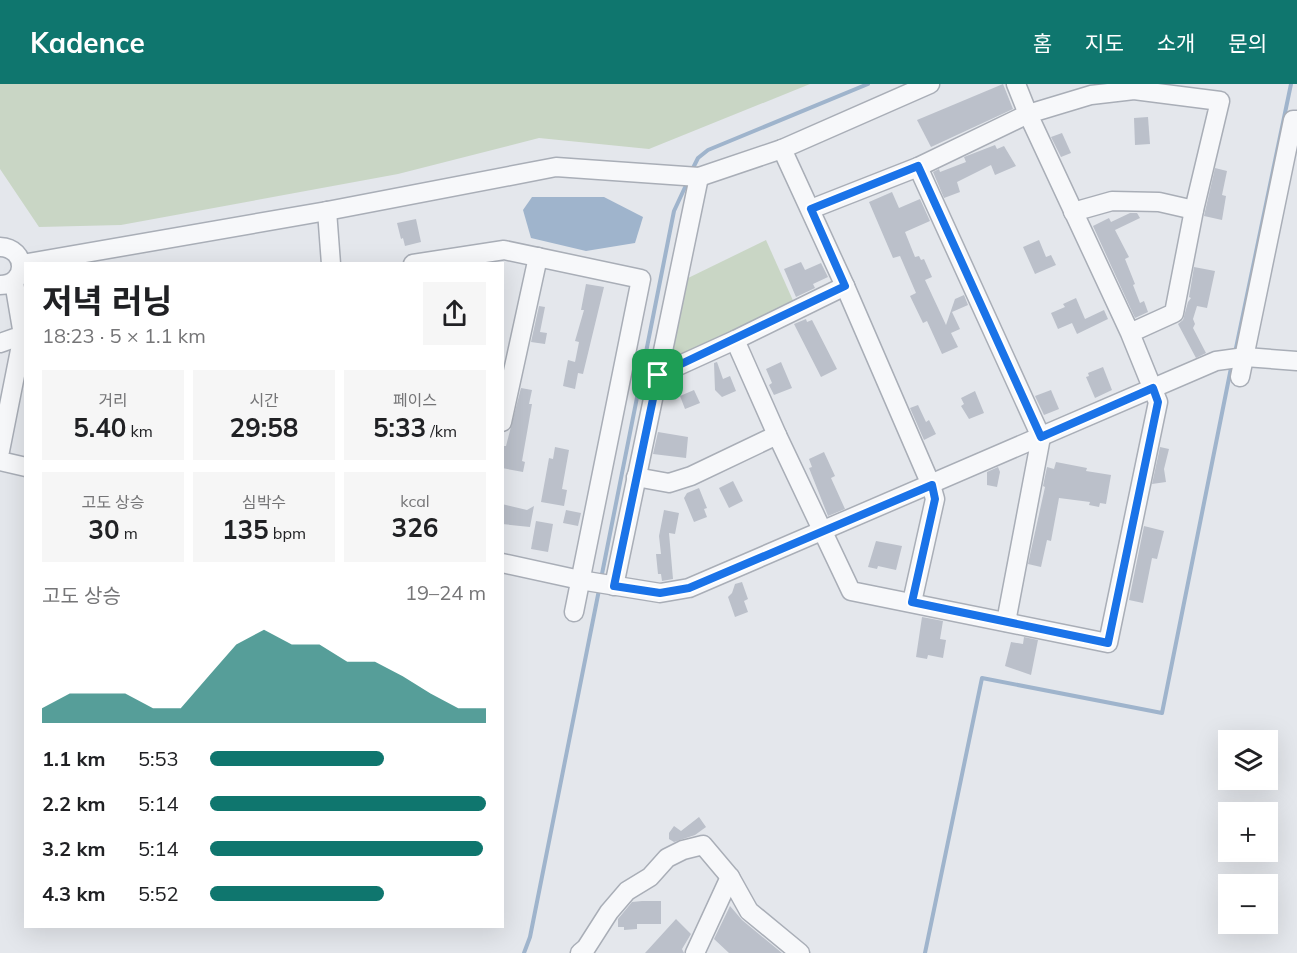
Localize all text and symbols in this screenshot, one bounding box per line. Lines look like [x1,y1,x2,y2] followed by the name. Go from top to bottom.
[30,25,145,60] text: Kadence
[1033,30,1052,56] text: 홈
[1085,30,1124,56] text: 지도
[1157,30,1195,56] text: 소개
[1228,30,1267,56] text: 문의
[42,280,172,321] text: 저녁 러닝
[423,282,486,345] button: share
[42,323,206,348] text: 18:23 · 5 × 1.1 km
[632,349,683,400] pin
[641,358,674,391] icon: arrive
[98,390,128,410] text: 거리
[249,390,279,410] text: 시간
[393,390,437,410] text: 페이스
[73,411,126,444] text: 5.40
[230,411,298,444] text: 29:58
[373,411,426,444] text: 5:33
[126,421,153,441] text: km
[426,421,457,441] text: /km
[400,491,430,511] text: kcal
[81,492,145,512] text: 고도 상승
[242,492,286,512] text: 심박수
[392,511,438,544] text: 326
[88,513,119,546] text: 30
[222,513,269,546] text: 135
[119,523,138,543] text: m
[269,523,306,543] text: bpm
[405,580,486,605] text: 19–24 m
[42,583,121,608] text: 고도 상승
[1218,730,1278,934] map controls
[1218,730,1278,790] button: layers
[42,746,105,771] text: 1.1 km
[138,746,179,771] text: 5:53
[42,791,105,816] text: 2.2 km
[138,791,179,816] text: 5:14
[1218,802,1278,862] button: +
[42,836,105,861] text: 3.2 km
[138,836,179,861] text: 5:14
[1218,874,1278,934] button: −
[42,881,105,906] text: 4.3 km
[138,881,179,906] text: 5:52

